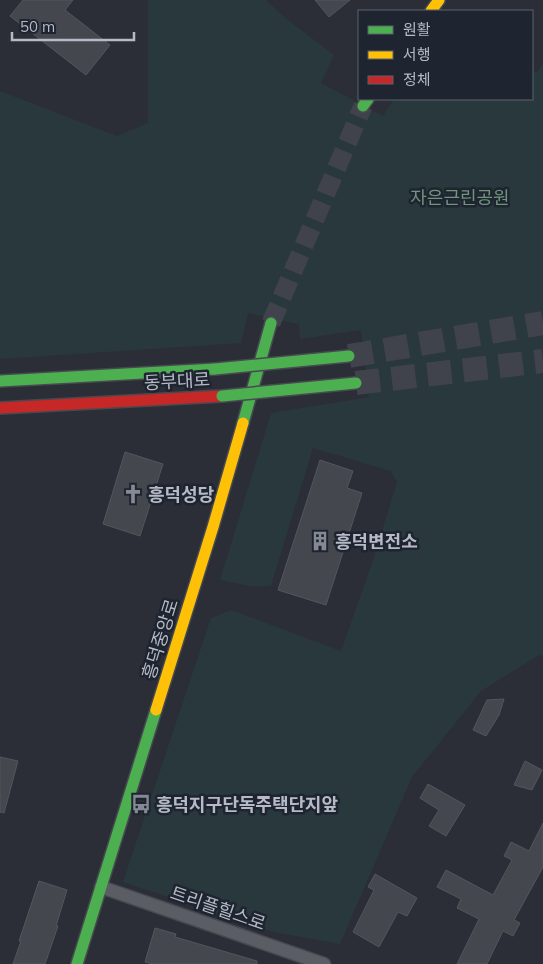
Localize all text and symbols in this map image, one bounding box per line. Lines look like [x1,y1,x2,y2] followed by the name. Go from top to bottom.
[12,10,135,42] scale bar
[358,10,533,100] legend
[20,17,55,36] text: 50 m
[403,20,431,39] text: 원활
[403,45,431,64] text: 서행
[403,70,431,89] text: 정체
[410,186,510,209] park label: 자은근린공원
[143,368,211,394] street label: 동부대로
[122,483,144,505] church icon: 흥덕성당
[148,483,214,506] place label: 흥덕성당
[309,530,331,552] building icon: 흥덕변전소
[335,530,418,553] place label: 흥덕변전소
[137,596,183,682] street label: 흥덕중앙로
[130,793,152,815] bus stop icon: 흥덕지구단독주택단지앞
[156,793,339,816] place label: 흥덕지구단독주택단지앞
[167,881,269,935] street label: 트리플힐스로

